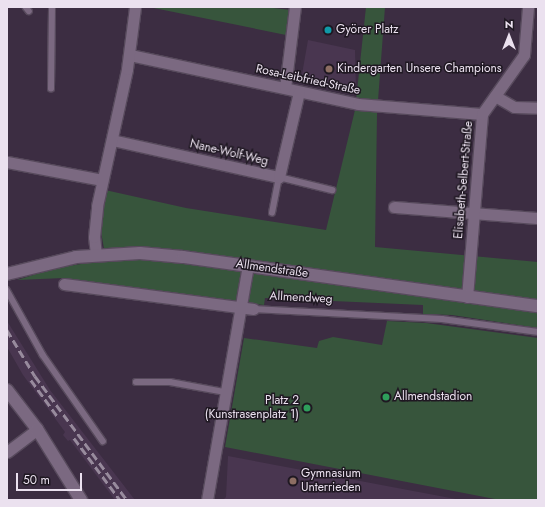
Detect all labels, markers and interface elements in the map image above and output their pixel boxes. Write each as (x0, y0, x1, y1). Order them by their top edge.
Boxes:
north arrow (489, 16, 529, 56)
text: N (505, 16, 513, 32)
place label: Györer Platz (336, 23, 398, 37)
marker: Györer Platz (323, 25, 333, 35)
street label: Rosa-Leibfried-Straße (254, 62, 362, 98)
place label: Kindergarten Unsere Champions (337, 62, 502, 76)
marker: Kindergarten Unsere Champions (324, 64, 334, 74)
street label: Elisabeth-Selbert-Straße (452, 121, 476, 239)
street label: Nane-Wolf-Weg (188, 137, 270, 169)
street label: Allmendstraße (235, 257, 309, 281)
street label: Allmendweg (269, 289, 333, 307)
place label: Allmendstadion (394, 390, 472, 404)
marker: Allmendstadion (381, 392, 391, 402)
place label: Platz 2 (Kunstrasenplatz 1) (205, 394, 299, 422)
marker: Platz 2 (Kunstrasenplatz 1) (302, 403, 312, 413)
scale bar (18, 465, 84, 491)
place label: Gymnasium Unterrieden (301, 467, 361, 495)
text: 50 m (23, 471, 50, 489)
marker: Gymnasium Unterrieden (288, 476, 298, 486)

